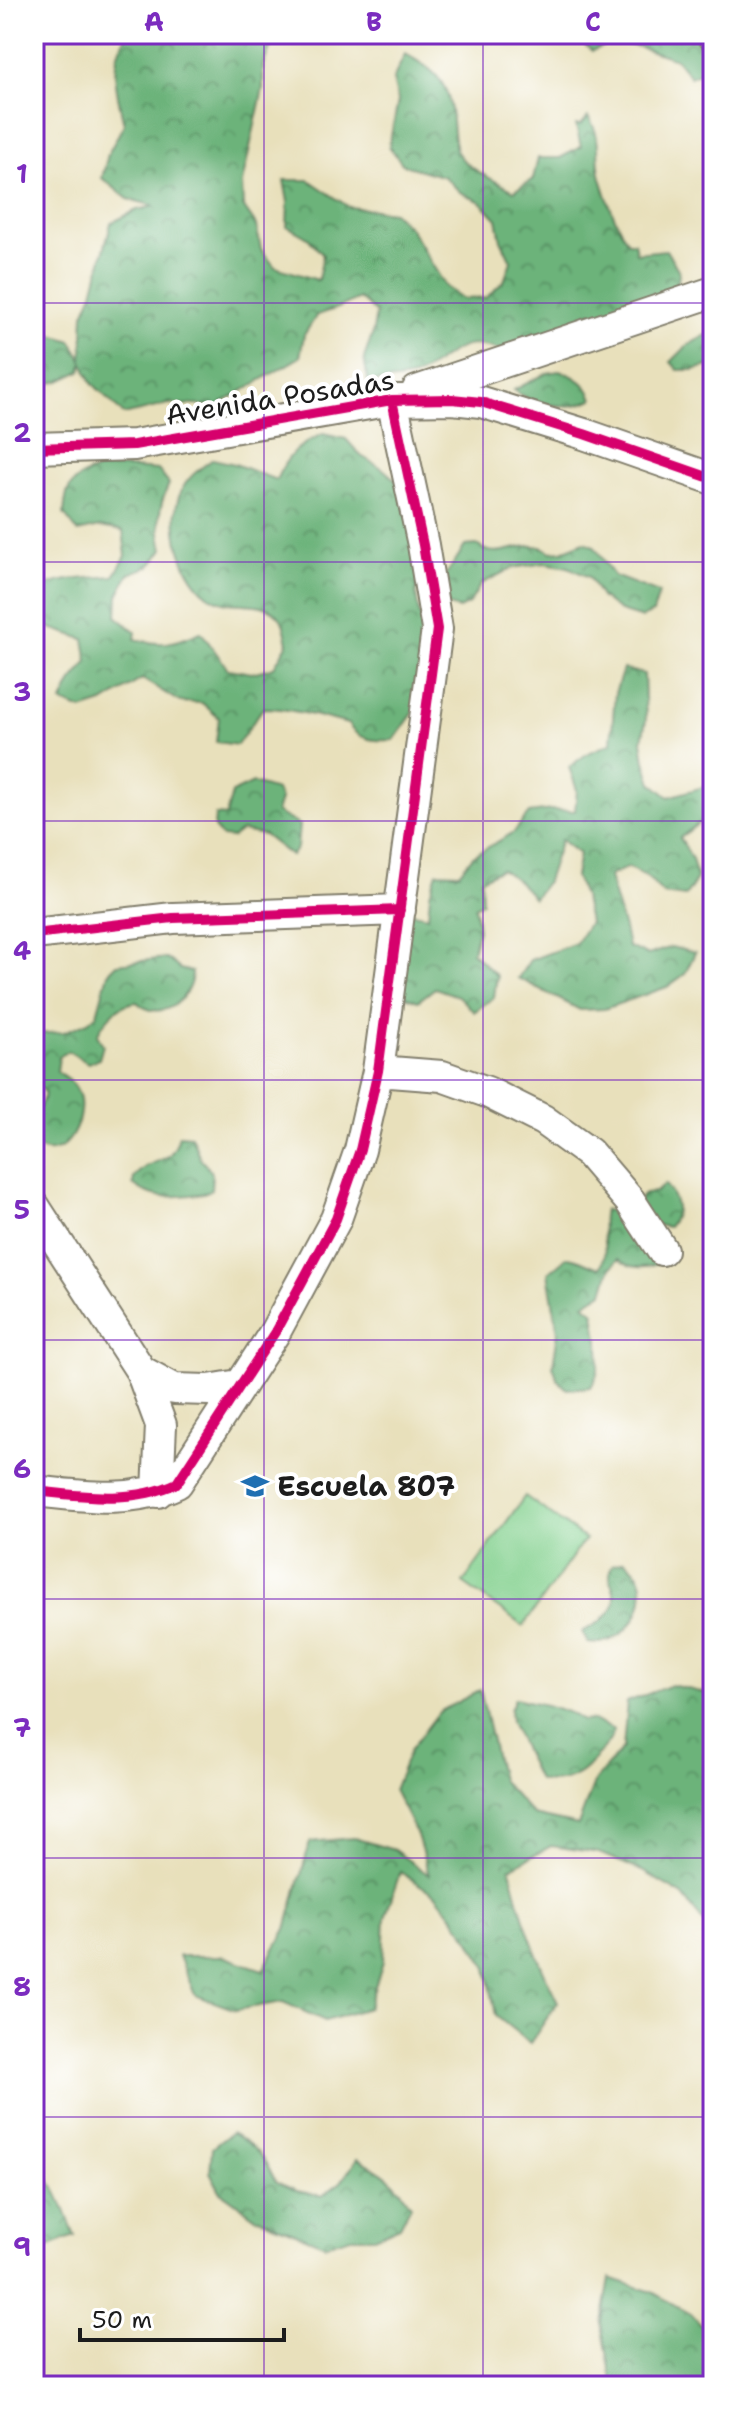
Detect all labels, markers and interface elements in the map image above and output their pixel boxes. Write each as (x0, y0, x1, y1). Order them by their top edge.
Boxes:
text: A (144, 4, 164, 39)
text: B (366, 4, 382, 39)
text: C (585, 4, 601, 39)
text: 1 (16, 156, 28, 191)
street label: Avenida Posadas (163, 360, 397, 434)
text: 2 (13, 415, 31, 450)
text: 3 (13, 674, 31, 709)
text: 4 (13, 933, 31, 968)
text: 5 (14, 1192, 30, 1227)
text: 6 (13, 1451, 31, 1486)
place label: Escuela 807 (277, 1467, 455, 1505)
school or university icon: Escuela 807 (240, 1471, 270, 1501)
text: 7 (13, 1710, 31, 1745)
text: 8 (13, 1969, 31, 2004)
text: 9 (13, 2229, 31, 2264)
scale bar (80, 2292, 284, 2342)
text: 50 m (92, 2304, 152, 2336)

